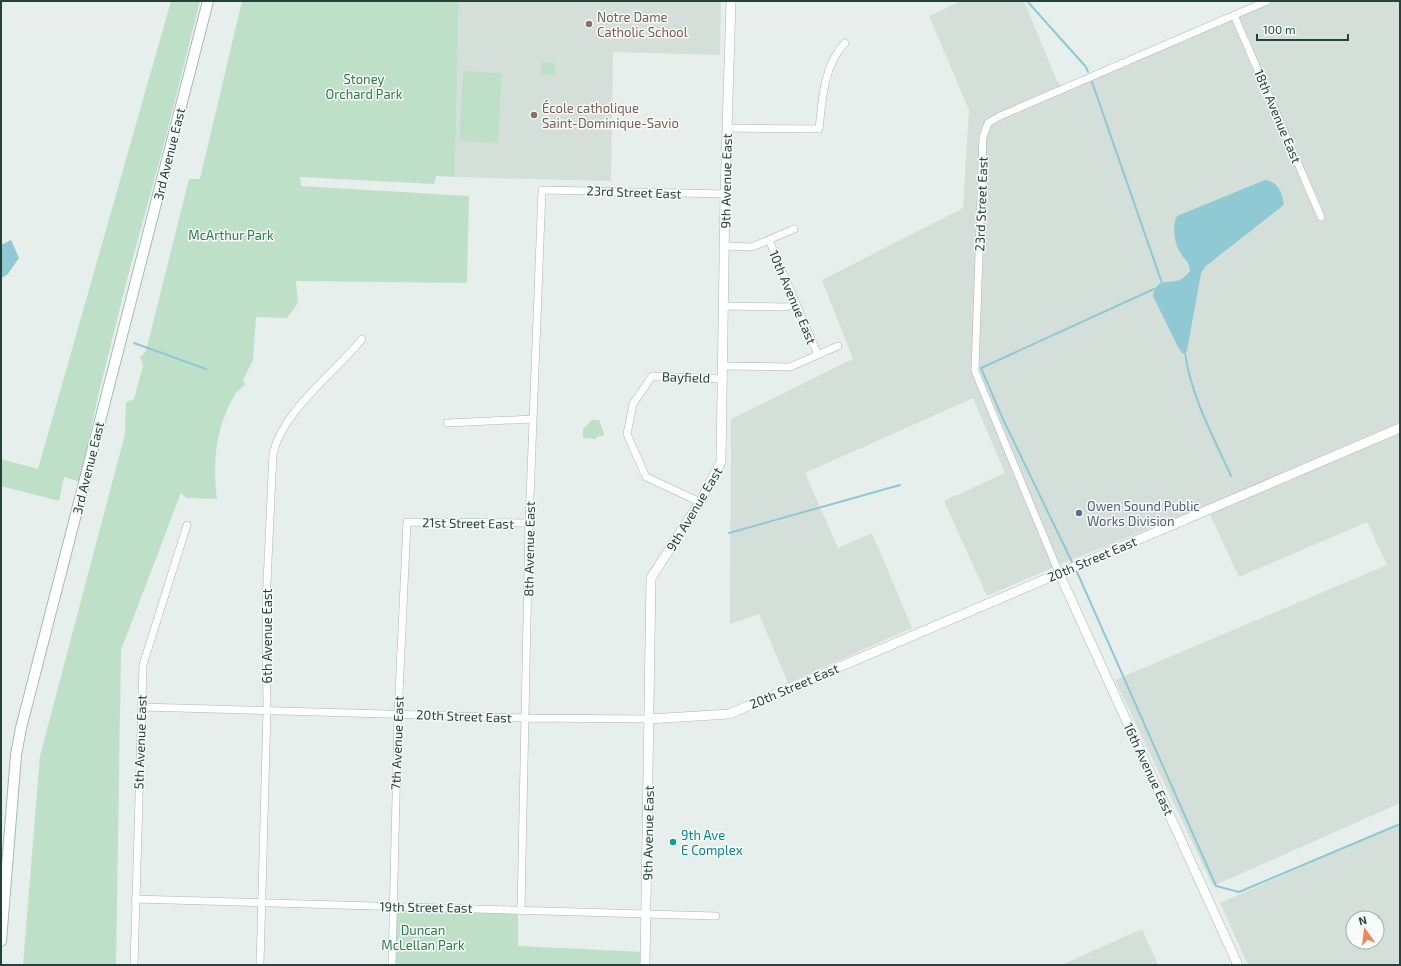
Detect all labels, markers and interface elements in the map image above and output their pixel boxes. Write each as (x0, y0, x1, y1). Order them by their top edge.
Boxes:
place label: Notre Dame Catholic School (597, 9, 688, 40)
scale bar (1257, 16, 1348, 42)
marker: Notre Dame Catholic School (584, 19, 594, 29)
text: 100 m (1263, 22, 1295, 36)
street label: 18th Avenue East (1251, 67, 1305, 165)
park label: Stoney Orchard Park (326, 71, 403, 102)
place label: École catholique Saint-Dominique-Savio (542, 99, 679, 131)
street label: 3rd Avenue East (150, 106, 188, 202)
marker: École catholique Saint-Dominique-Savio (529, 110, 539, 120)
street label: 9th Avenue East (717, 133, 735, 229)
street label: 23rd Street East (971, 156, 991, 252)
street label: 23rd Street East (586, 182, 682, 202)
park label: McArthur Park (188, 227, 274, 243)
street label: 10th Avenue East (766, 248, 820, 346)
street label: Bayfield (662, 368, 710, 386)
street label: 3rd Avenue East (69, 420, 107, 516)
street label: 9th Avenue East (663, 464, 725, 554)
place label: Owen Sound Public Works Division (1087, 498, 1200, 529)
street label: 8th Avenue East (520, 501, 538, 597)
marker: Owen Sound Public Works Division (1074, 508, 1084, 518)
street label: 21st Street East (422, 514, 514, 532)
street label: 20th Street East (1045, 533, 1139, 585)
street label: 6th Avenue East (259, 588, 275, 683)
street label: 20th Street East (747, 660, 841, 712)
street label: 5th Avenue East (130, 694, 150, 790)
street label: 7th Avenue East (387, 696, 407, 790)
street label: 20th Street East (416, 706, 512, 726)
street label: 16th Avenue East (1121, 720, 1177, 818)
street label: 9th Avenue East (639, 785, 657, 881)
place label: 9th Ave E Complex (681, 827, 743, 858)
marker: 9th Ave E Complex (668, 837, 678, 847)
street label: 19th Street East (379, 898, 473, 916)
north arrow (1345, 910, 1385, 950)
text: N (1357, 913, 1368, 927)
park label: Duncan McLellan Park (381, 922, 465, 953)

